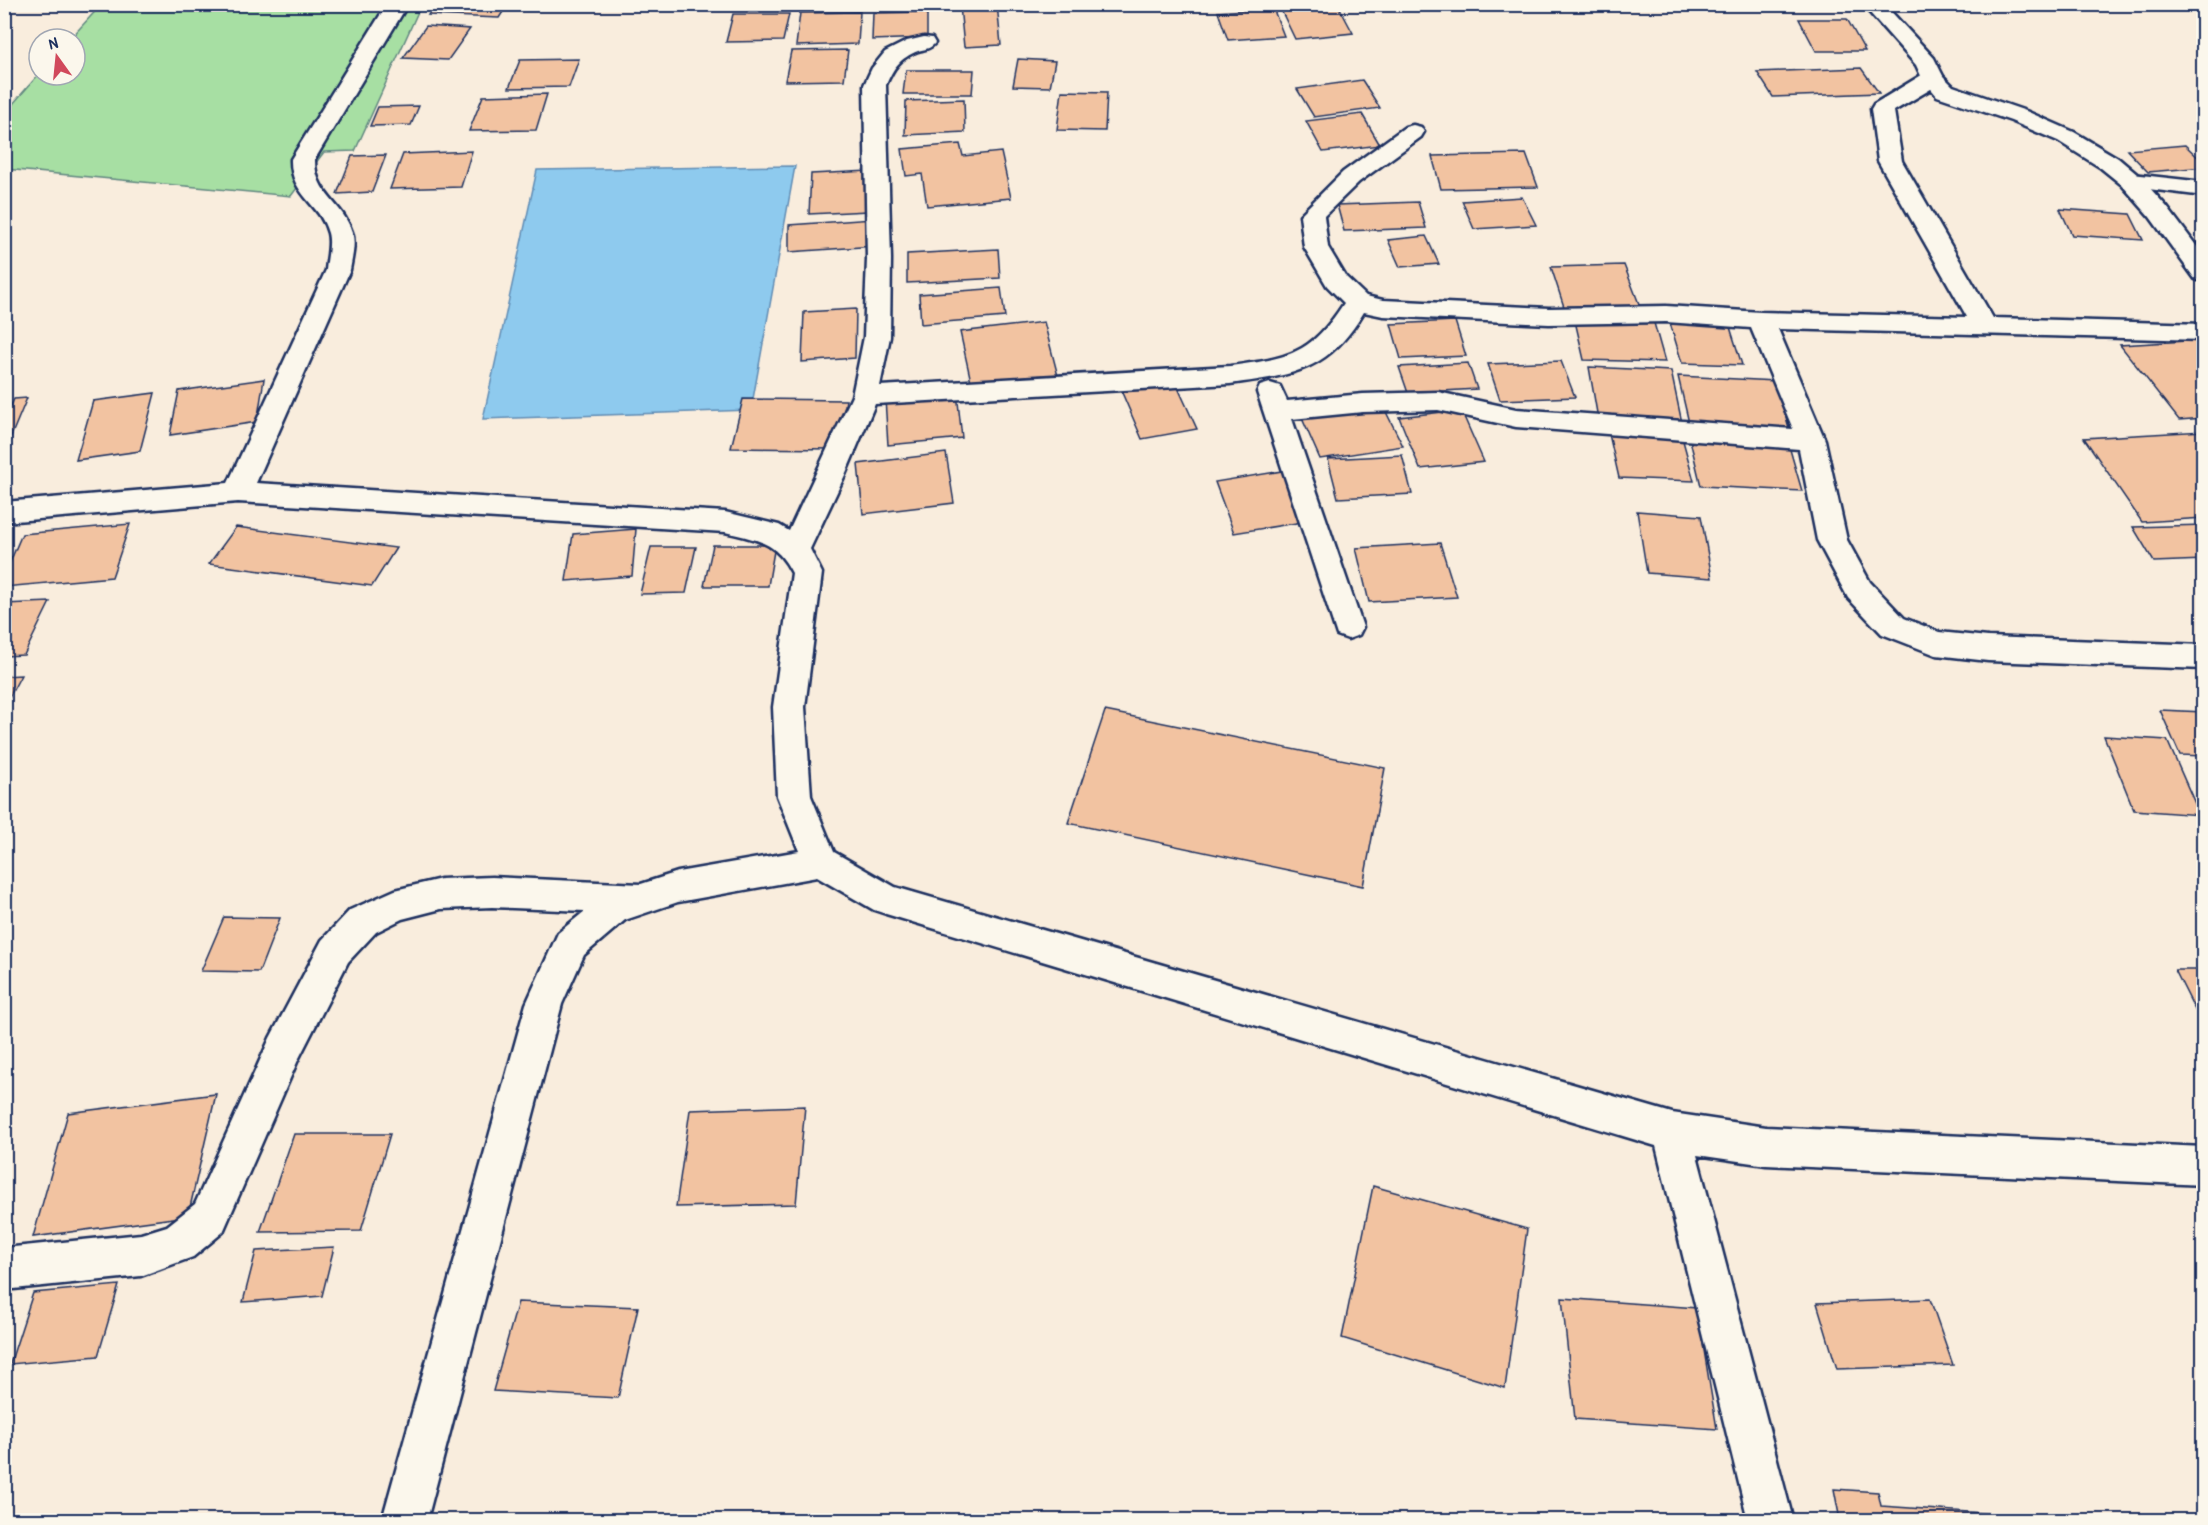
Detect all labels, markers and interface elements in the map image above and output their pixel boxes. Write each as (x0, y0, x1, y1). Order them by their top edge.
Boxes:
north arrow (27, 27, 87, 87)
text: N (46, 31, 61, 54)

